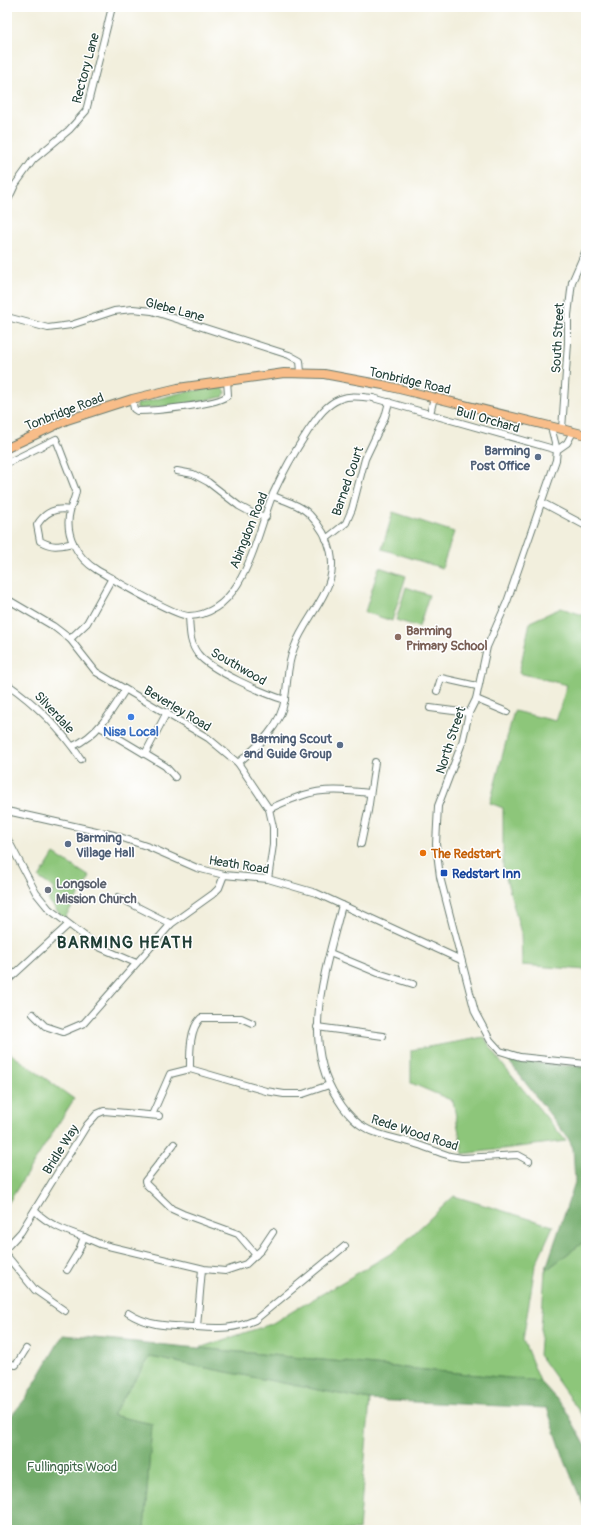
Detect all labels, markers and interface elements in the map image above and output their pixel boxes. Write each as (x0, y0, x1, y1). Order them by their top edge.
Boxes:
street label: Rectory Lane (69, 31, 103, 105)
street label: Glebe Lane (144, 294, 207, 326)
street label: South Street (548, 302, 568, 374)
street label: Tonbridge Road (367, 364, 452, 398)
street label: Tonbridge Road (23, 390, 106, 434)
street label: Bull Orchard (454, 403, 521, 437)
place label: Barming Post Office (470, 443, 531, 474)
street label: Barned Court (329, 444, 368, 518)
marker: Barming Post Office (533, 452, 543, 462)
street label: Abingdon Road (226, 490, 272, 571)
place label: Barming Primary School (406, 623, 488, 654)
marker: Barming Primary School (393, 632, 403, 642)
street label: Southwood (208, 645, 269, 689)
street label: Beverley Road (141, 683, 214, 735)
street label: Silverdale (31, 688, 78, 737)
street label: North Street (433, 704, 470, 776)
marker: Nisa Local (126, 712, 136, 722)
place label: Nisa Local (103, 724, 159, 740)
place label: Barming Scout and Guide Group (244, 731, 333, 762)
marker: Barming Scout and Guide Group (335, 740, 345, 750)
place label: Barming Village Hall (76, 830, 135, 861)
marker: Barming Village Hall (63, 839, 73, 849)
place label: The Redstart (430, 846, 502, 862)
marker: The Redstart (418, 848, 428, 858)
street label: Heath Road (208, 852, 270, 878)
place label: Redstart Inn (452, 866, 521, 882)
marker: Redstart Inn (439, 868, 449, 878)
place label: Longsole Mission Church (56, 876, 137, 907)
marker: Longsole Mission Church (43, 885, 53, 895)
district label: BARMING HEATH (57, 932, 193, 953)
street label: Rede Wood Road (369, 1111, 460, 1155)
street label: Bridle Way (39, 1121, 83, 1177)
park label: Fullingpits Wood (27, 1459, 117, 1475)

